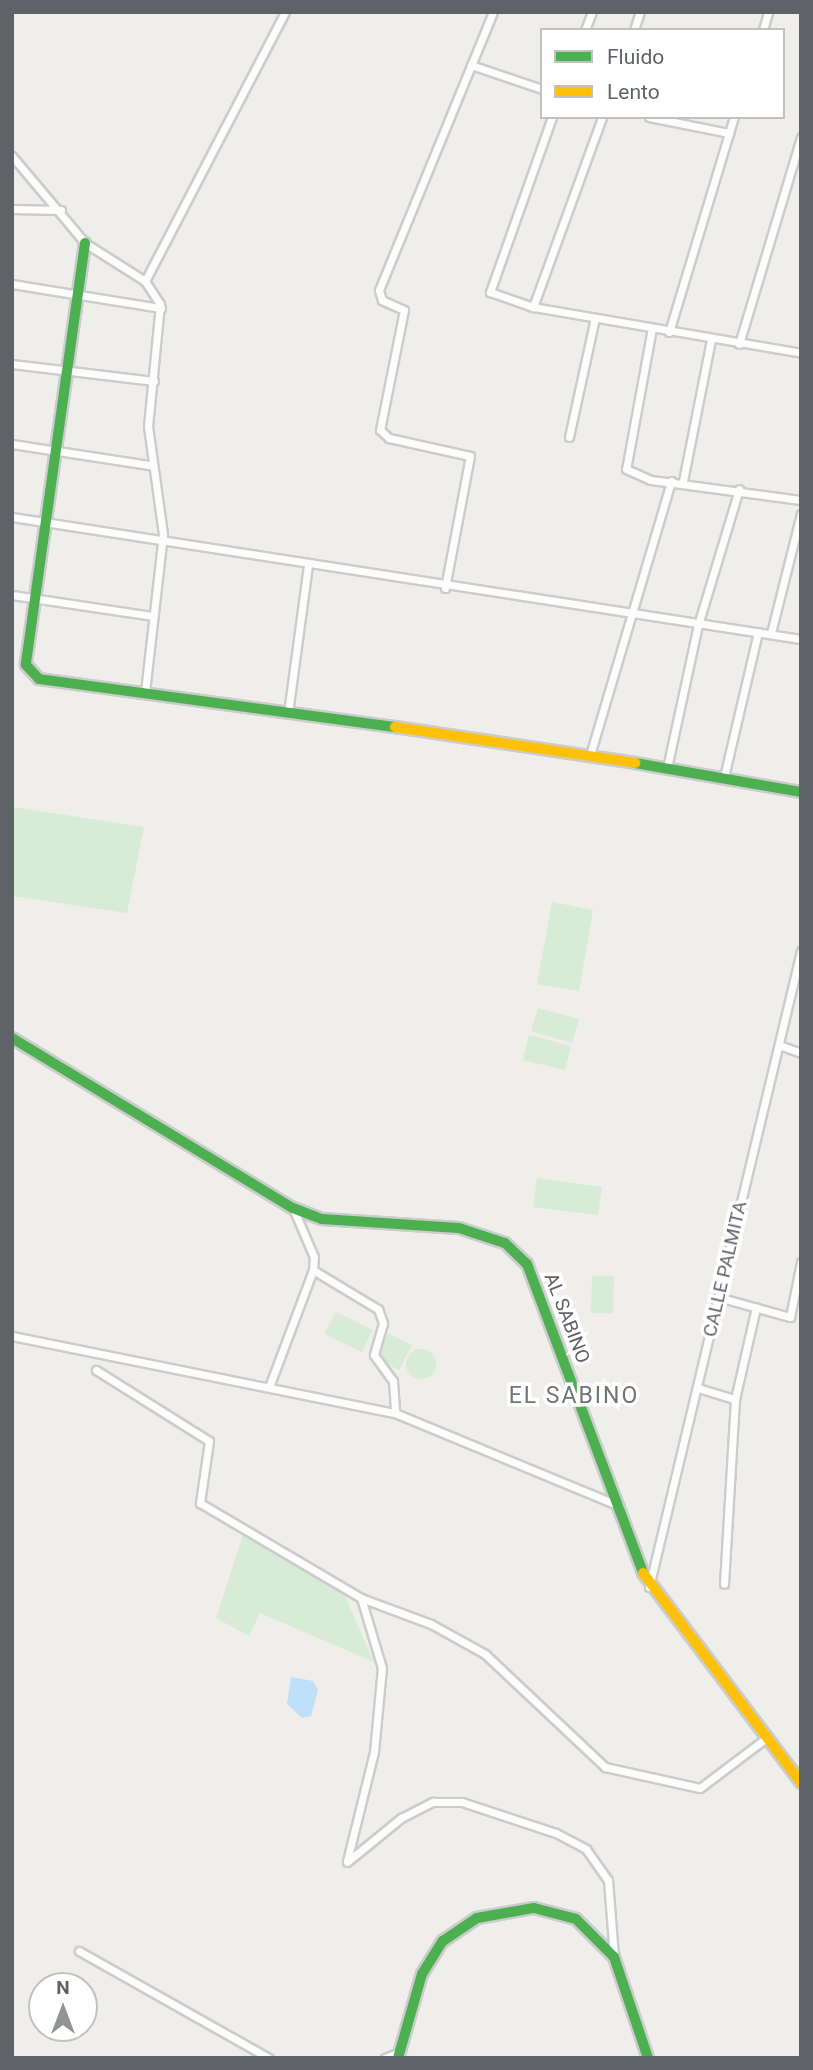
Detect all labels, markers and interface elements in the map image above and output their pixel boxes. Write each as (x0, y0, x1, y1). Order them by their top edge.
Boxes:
legend (540, 28, 785, 119)
text: Fluido (607, 45, 664, 69)
text: Lento (607, 80, 660, 104)
street label: CALLE PALMITA (698, 1199, 752, 1339)
street label: AL SABINO (539, 1270, 595, 1366)
district label: EL SABINO (510, 1382, 638, 1410)
north arrow (28, 1972, 98, 2042)
text: N (56, 1976, 70, 1999)

